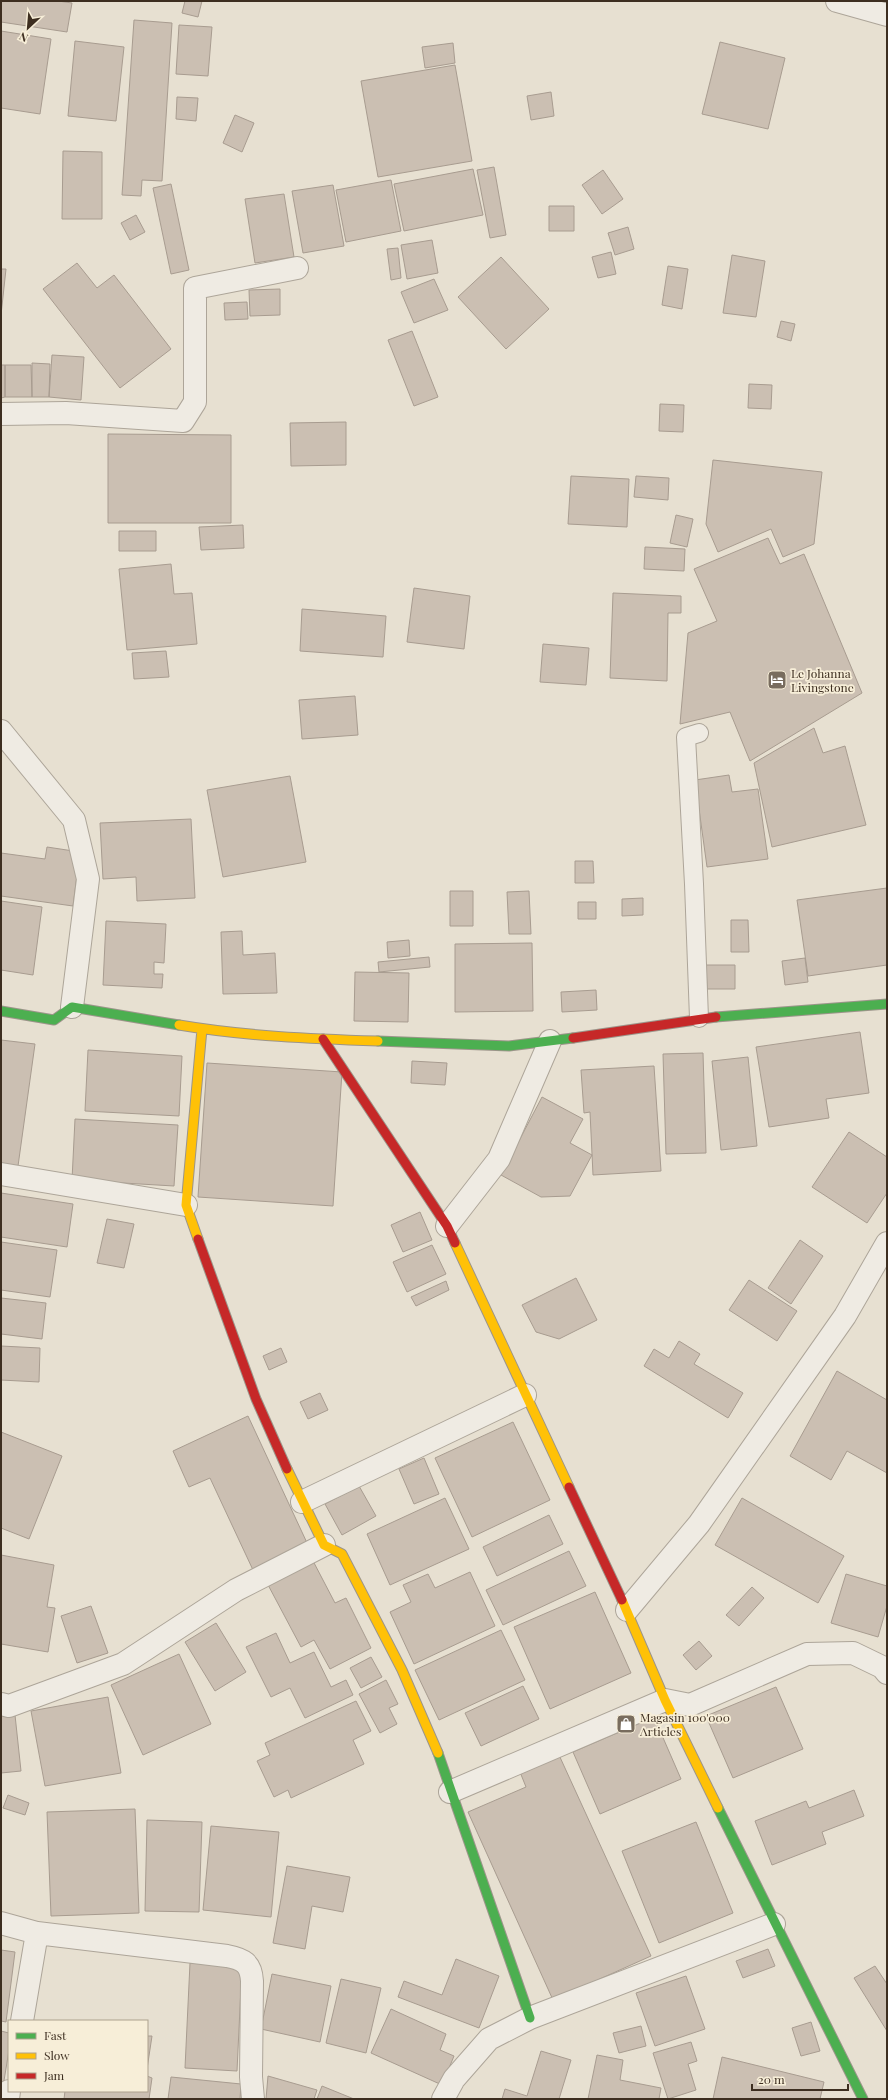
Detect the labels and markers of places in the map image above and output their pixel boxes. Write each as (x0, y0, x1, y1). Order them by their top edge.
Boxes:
place label: Le Johanna Livingstone (791, 665, 854, 695)
hotel icon: Le Johanna Livingstone (766, 669, 788, 691)
place label: Magasin 100'000 Articles (639, 1709, 730, 1739)
shop icon: Magasin 100'000 Articles (615, 1713, 637, 1735)

